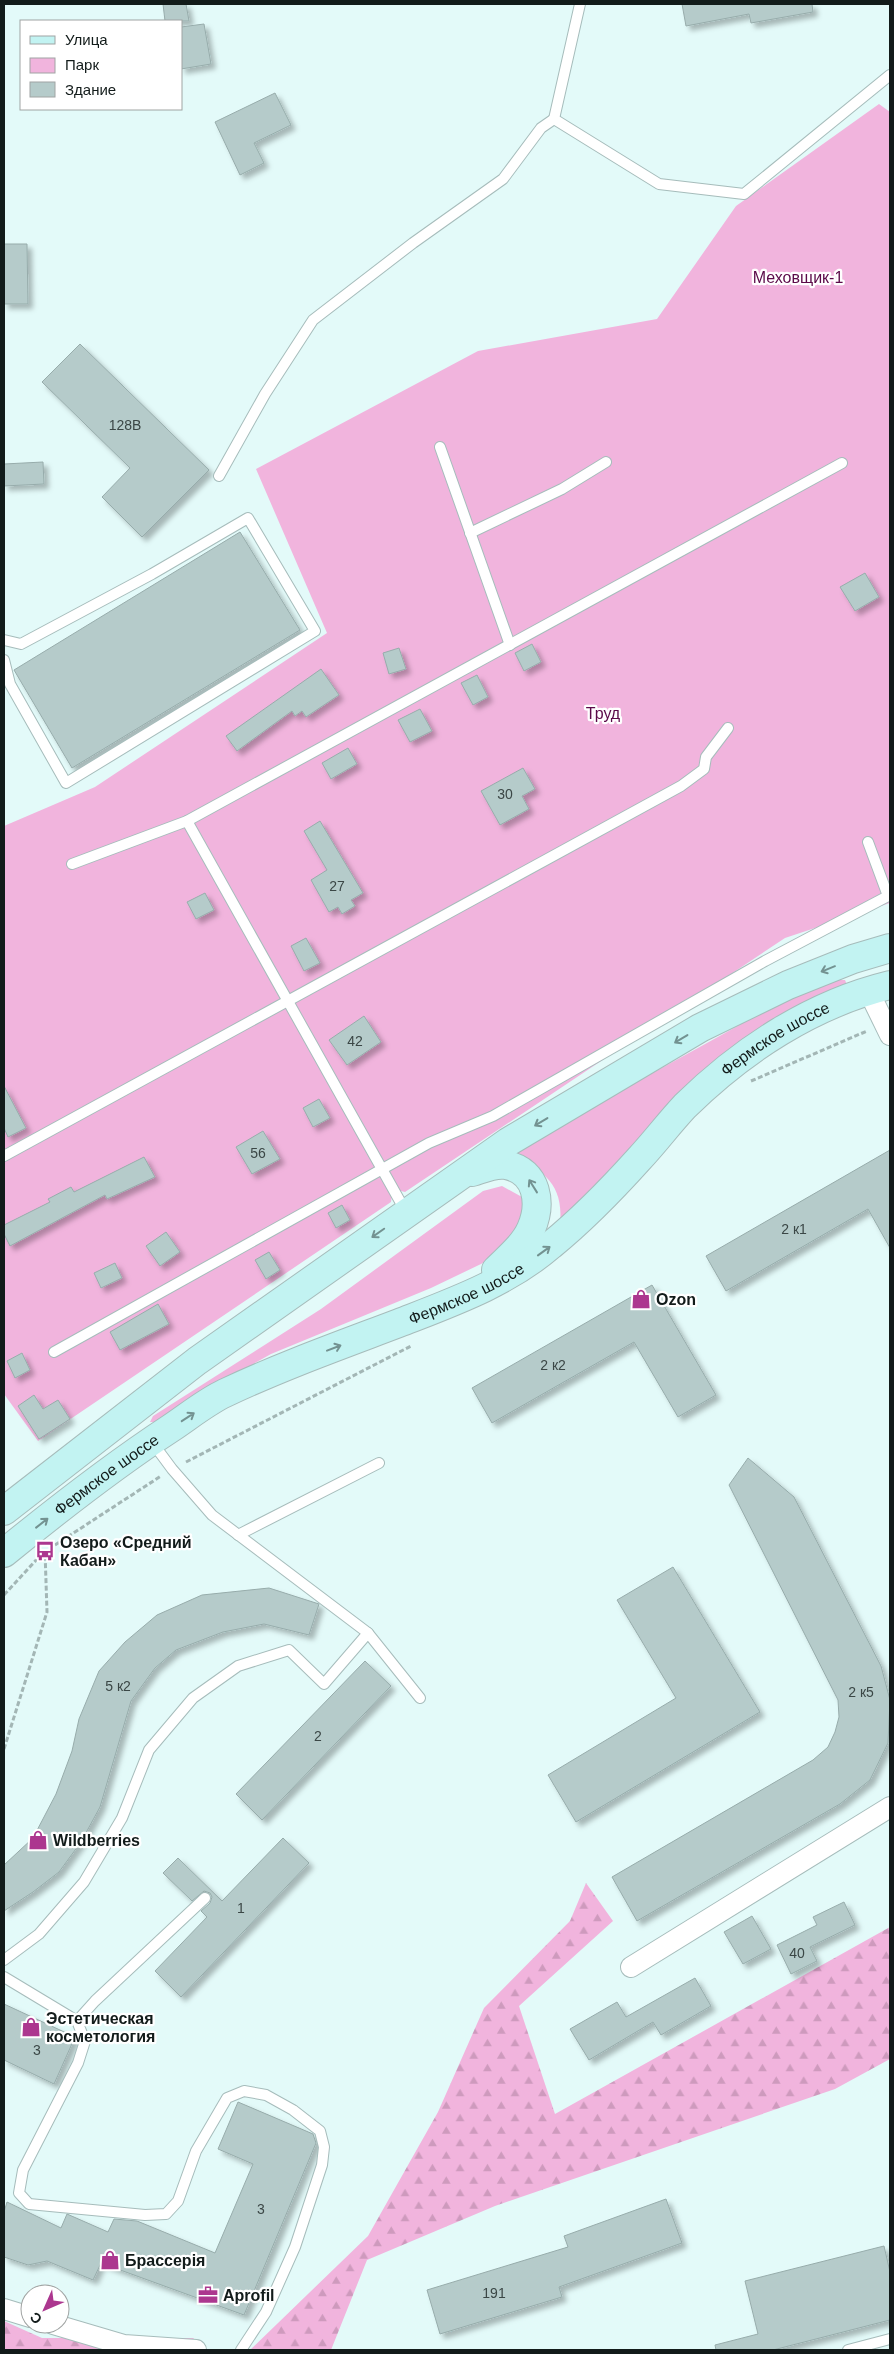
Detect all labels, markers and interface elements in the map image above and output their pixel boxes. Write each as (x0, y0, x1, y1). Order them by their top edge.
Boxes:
legend (20, 20, 182, 110)
text: Улица (65, 31, 108, 48)
text: Парк (65, 56, 99, 73)
text: Здание (65, 81, 116, 98)
park label: Меховщик-1 (753, 269, 843, 286)
house number: 128В (109, 417, 141, 433)
park label: Труд (586, 705, 621, 722)
house number: 30 (497, 786, 513, 802)
house number: 27 (329, 878, 345, 894)
one-way arrow (820, 965, 836, 974)
street label: Фермское шоссе (717, 998, 832, 1079)
house number: 42 (347, 1033, 363, 1049)
one-way arrow (674, 1034, 689, 1044)
one-way arrow (535, 1117, 549, 1127)
house number: 56 (250, 1145, 266, 1161)
one-way arrow (527, 1179, 537, 1193)
house number: 2 к1 (781, 1221, 807, 1237)
one-way arrow (371, 1228, 385, 1238)
one-way arrow (537, 1245, 550, 1256)
street label: Фермское шоссе (406, 1259, 527, 1327)
shop icon: Ozon (630, 1288, 652, 1310)
place label: Ozon (656, 1291, 696, 1308)
one-way arrow (326, 1342, 341, 1352)
house number: 2 к2 (540, 1357, 566, 1373)
one-way arrow (180, 1412, 194, 1422)
street label: Фермское шоссе (51, 1430, 162, 1518)
one-way arrow (35, 1517, 48, 1528)
place label: Озеро «Средний Кабан» (60, 1534, 192, 1569)
bus stop icon: Озеро «Средний Кабан» (34, 1540, 56, 1562)
house number: 5 к2 (105, 1678, 131, 1694)
house number: 2 к5 (848, 1684, 874, 1700)
house number: 2 (314, 1728, 322, 1744)
shop icon: Wildberries (27, 1829, 49, 1851)
place label: Wildberries (53, 1832, 140, 1849)
house number: 1 (237, 1900, 245, 1916)
house number: 40 (789, 1945, 805, 1961)
place label: Эстетическая косметология (46, 2010, 155, 2045)
shop icon: Эстетическая косметология (20, 2016, 42, 2038)
house number: 3 (33, 2042, 41, 2058)
house number: 3 (257, 2201, 265, 2217)
shop icon: Брассерiя (99, 2249, 121, 2271)
place label: Брассерiя (125, 2252, 205, 2269)
north arrow (20, 2284, 70, 2334)
office icon: Aprofil (197, 2284, 219, 2306)
house number: 191 (482, 2285, 506, 2301)
place label: Aprofil (223, 2287, 275, 2304)
text: С (27, 2309, 45, 2327)

